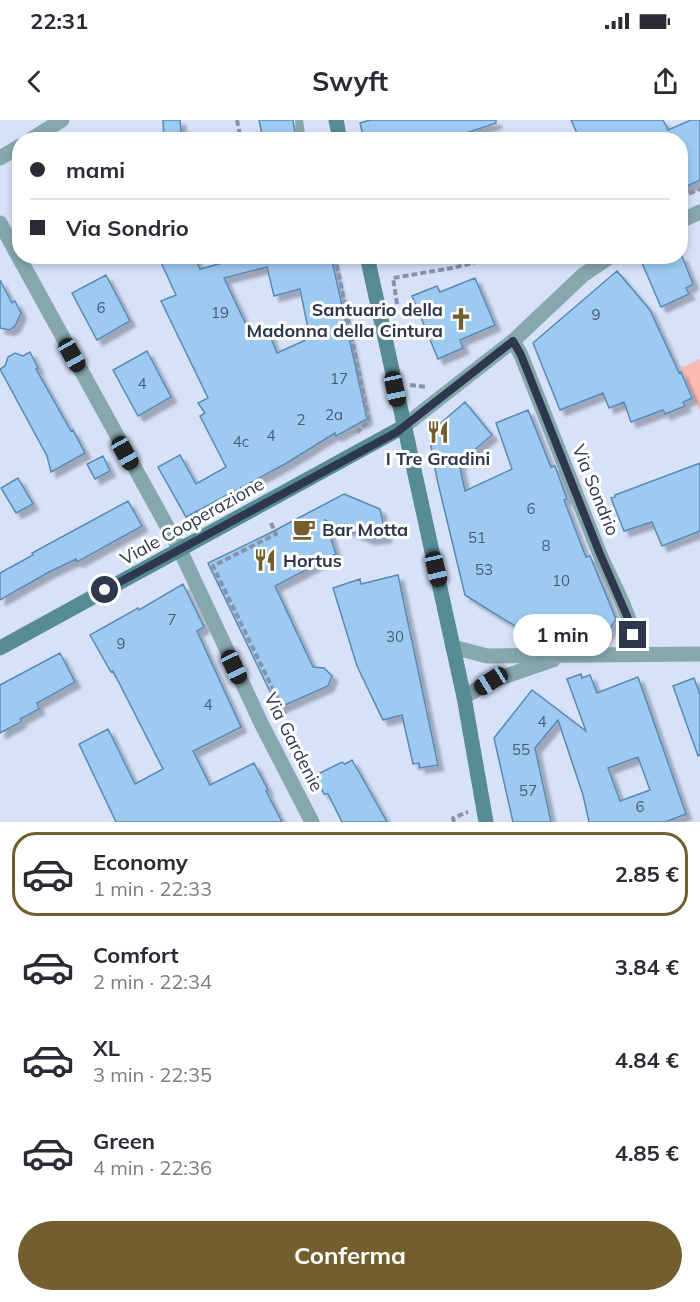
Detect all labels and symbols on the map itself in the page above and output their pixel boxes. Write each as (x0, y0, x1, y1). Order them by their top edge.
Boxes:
house number: 6 (96, 298, 106, 317)
place label: Santuario della Madonna della Cintura (246, 298, 443, 342)
house number: 19 (211, 303, 229, 322)
house number: 9 (591, 305, 601, 324)
church icon: Santuario della Madonna della Cintura (448, 306, 474, 332)
car (55, 335, 89, 375)
house number: 17 (330, 369, 348, 388)
car (382, 370, 408, 408)
house number: 4 (137, 374, 147, 393)
house number: 2a (325, 405, 343, 424)
house number: 2 (296, 410, 306, 429)
restaurant icon: I Tre Gradini (425, 419, 451, 445)
house number: 4 (266, 426, 276, 445)
house number: 4c (233, 432, 249, 451)
car (108, 433, 142, 473)
street label: Via Sondrio (567, 441, 625, 539)
place label: I Tre Gradini (386, 447, 490, 470)
street label: Viale Cooperazione (116, 472, 268, 570)
house number: 6 (526, 499, 536, 518)
cafe icon: Bar Motta (291, 516, 317, 542)
place label: Bar Motta (322, 518, 408, 541)
house number: 51 (468, 528, 486, 547)
house number: 8 (541, 536, 551, 555)
restaurant icon: Hortus (252, 547, 278, 573)
place label: Hortus (283, 549, 342, 572)
car (423, 549, 449, 589)
house number: 53 (475, 560, 493, 579)
house number: 10 (552, 571, 570, 590)
route start (91, 576, 118, 603)
house number: 7 (167, 610, 177, 629)
callout: 1 min (513, 614, 612, 656)
route end (619, 621, 646, 648)
house number: 30 (386, 627, 404, 646)
house number: 9 (116, 634, 126, 653)
car (218, 647, 250, 687)
car (471, 664, 511, 698)
street label: Via Gardenie (259, 689, 329, 795)
house number: 4 (203, 695, 213, 714)
house number: 4 (537, 712, 547, 731)
house number: 55 (512, 740, 530, 759)
house number: 57 (519, 781, 537, 800)
house number: 6 (635, 797, 645, 816)

